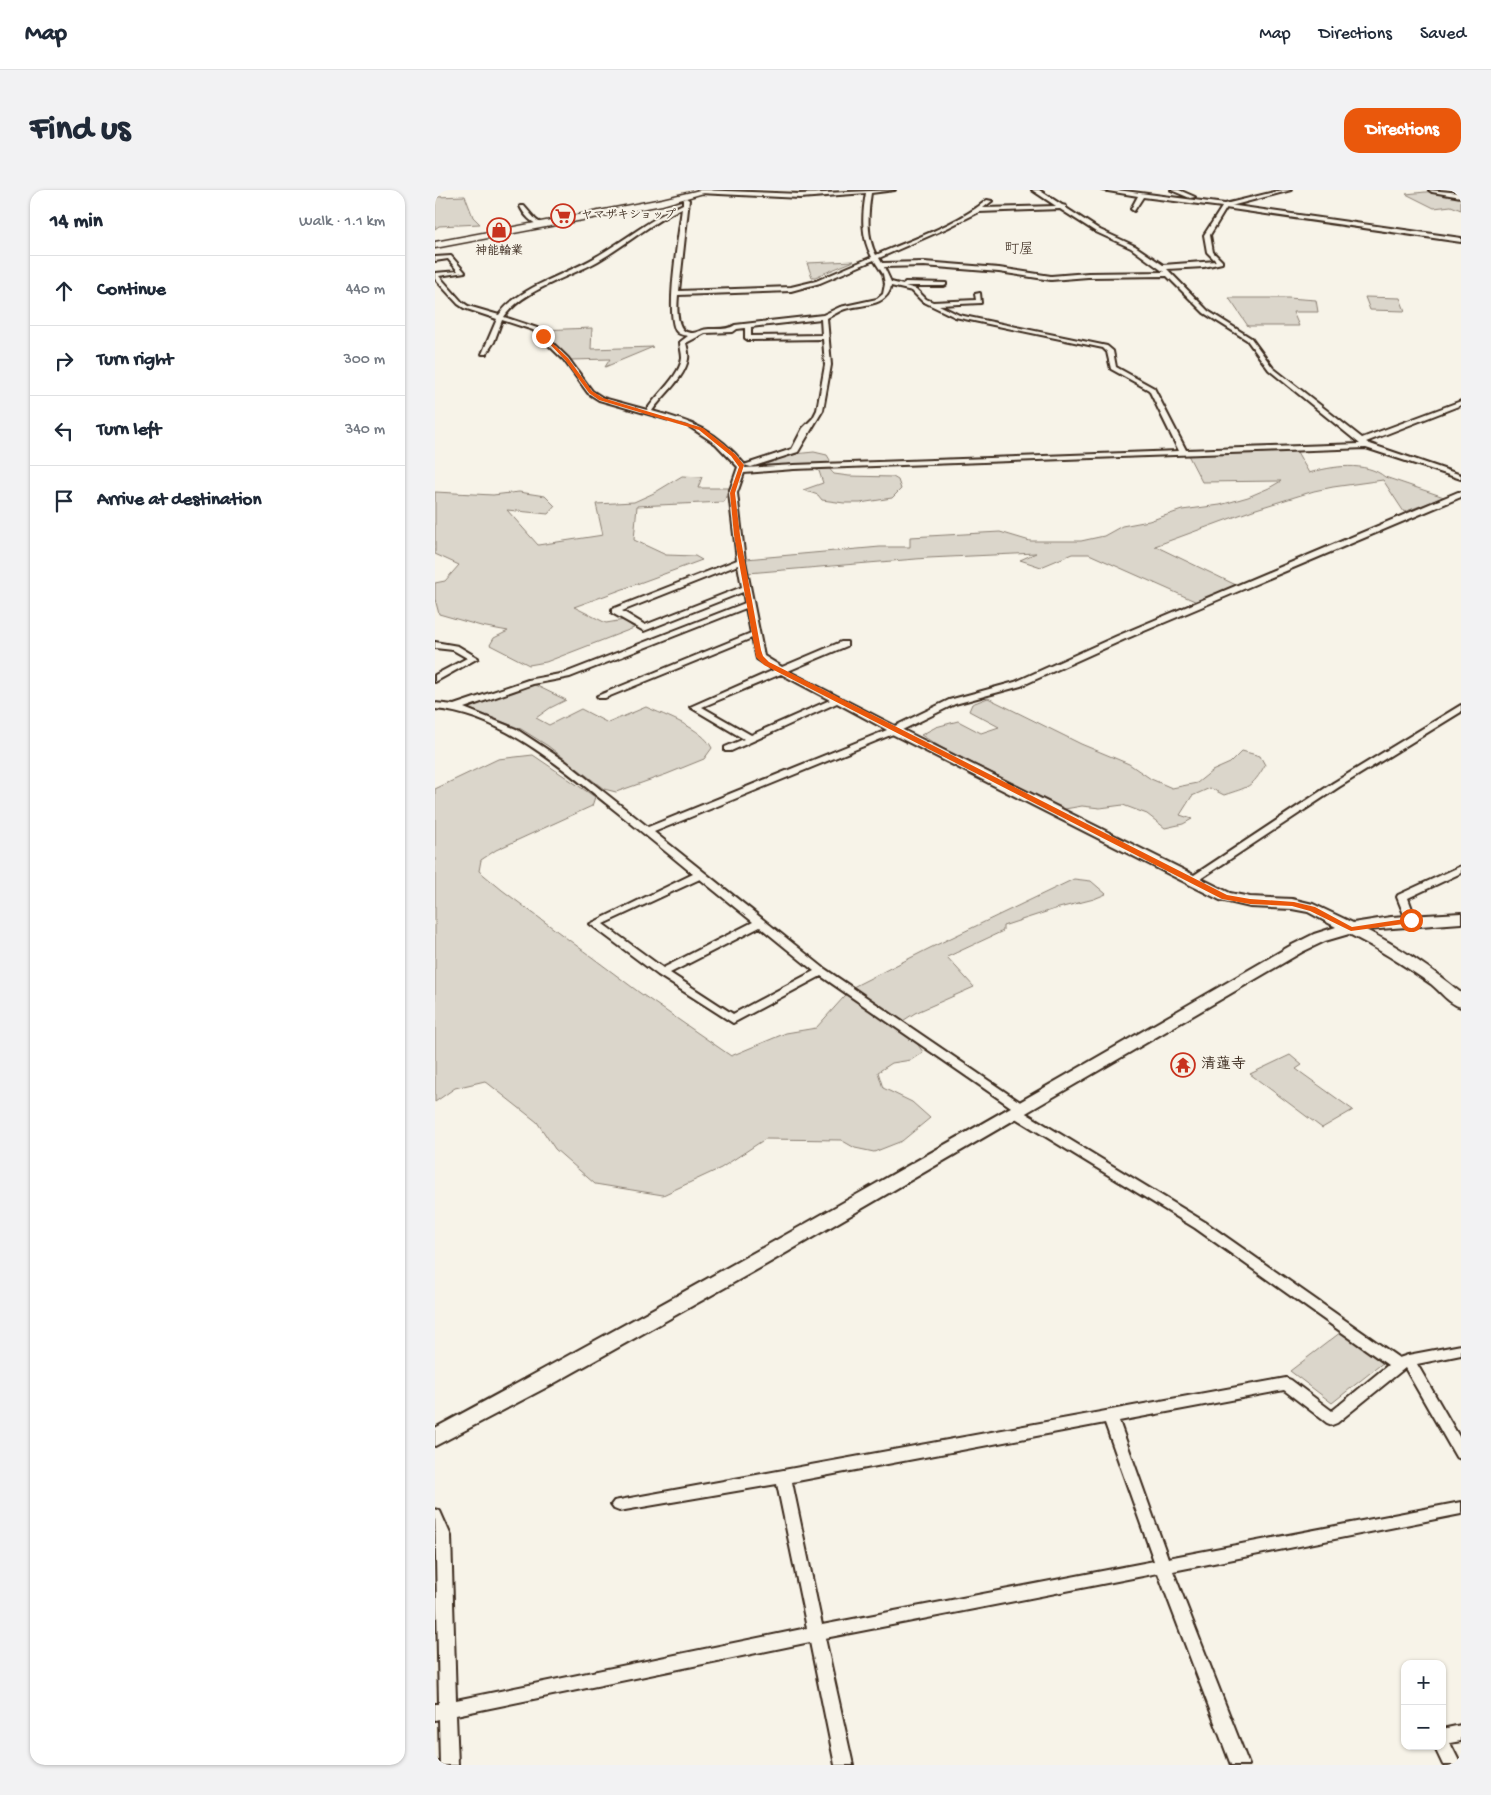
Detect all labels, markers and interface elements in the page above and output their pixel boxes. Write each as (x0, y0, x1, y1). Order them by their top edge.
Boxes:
text: Map (25, 20, 67, 49)
text: Map (1259, 24, 1291, 45)
text: Directions (1319, 24, 1392, 45)
text: Saved (1420, 24, 1466, 45)
button: Directions (1344, 108, 1461, 153)
text: Find us (30, 110, 130, 151)
supermarket icon: ヤマザキショップ (550, 203, 576, 229)
place label: ヤマザキショップ (581, 208, 676, 223)
text: 14 min (50, 210, 103, 235)
text: Walk · 1.1 km (299, 213, 385, 232)
shop icon: 神能輪業 (486, 217, 512, 243)
district label: 町屋 (1004, 241, 1034, 259)
place label: 神能輪業 (475, 244, 523, 259)
icon: ahead (50, 277, 78, 305)
text: Continue (97, 279, 166, 302)
text: 440 m (346, 281, 385, 300)
route end (532, 325, 555, 348)
icon: right (50, 347, 78, 375)
text: Turn right (97, 349, 173, 372)
text: 300 m (343, 351, 385, 370)
icon: left (50, 417, 78, 445)
text: Turn left (97, 419, 161, 442)
text: 340 m (345, 421, 385, 440)
icon: arrive (50, 487, 78, 515)
text: Arrive at destination (97, 489, 261, 512)
route start (1400, 909, 1423, 932)
temple icon: 清蓮寺 (1170, 1052, 1196, 1078)
place label: 清蓮寺 (1201, 1055, 1246, 1074)
map controls (1401, 1660, 1446, 1750)
button: + (1401, 1660, 1446, 1705)
button: − (1401, 1705, 1446, 1750)

